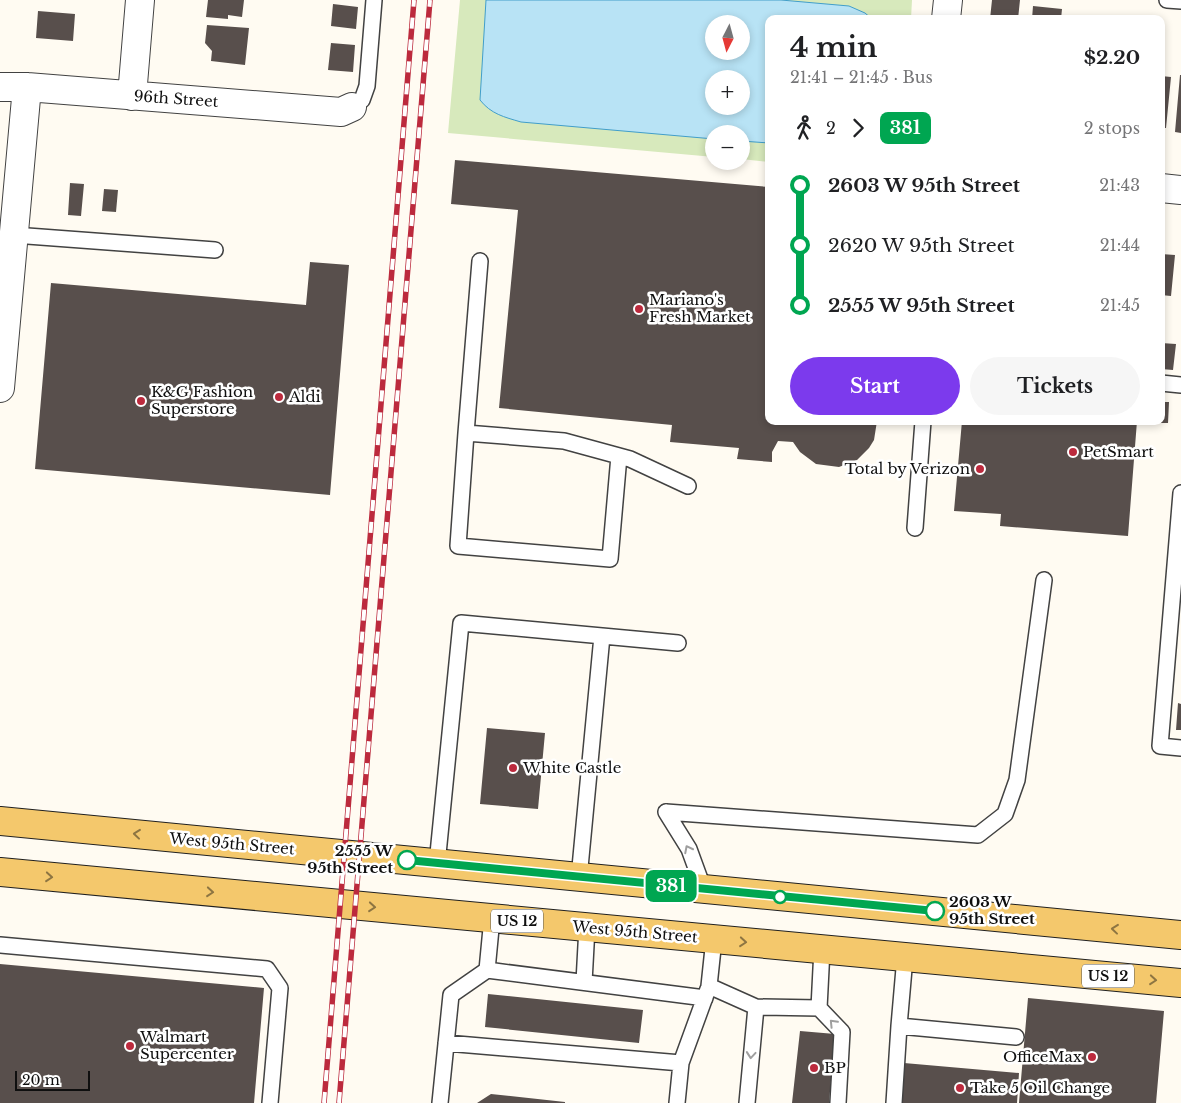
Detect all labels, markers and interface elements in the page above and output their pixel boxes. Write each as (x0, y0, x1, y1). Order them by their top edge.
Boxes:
north arrow (705, 15, 750, 60)
map controls (705, 15, 750, 170)
text: 4 min (790, 30, 877, 65)
text: $2.20 (1084, 46, 1140, 69)
text: 21:41 – 21:45 · Bus (790, 67, 933, 87)
button: + (705, 70, 750, 115)
street label: 96th Street (133, 86, 219, 111)
icon: walk (790, 114, 818, 142)
icon: forward (844, 114, 872, 142)
text: 381 (890, 117, 921, 139)
text: 2 (826, 118, 836, 138)
text: 2 stops (1084, 118, 1140, 138)
button: − (705, 125, 750, 170)
text: 2603 W 95th Street (828, 174, 1020, 197)
text: 21:43 (1099, 175, 1140, 195)
text: 2620 W 95th Street (828, 234, 1015, 257)
text: 21:44 (1100, 235, 1140, 255)
place label: Mariano's Fresh Market (649, 290, 751, 326)
text: 2555 W 95th Street (828, 294, 1015, 317)
text: 21:45 (1100, 295, 1140, 315)
marker: Mariano's Fresh Market (633, 303, 645, 315)
button: Start (790, 357, 960, 415)
button: Tickets (970, 357, 1140, 415)
place label: K&G Fashion Superstore (151, 382, 253, 418)
place label: Aldi (288, 387, 321, 406)
marker: Aldi (273, 391, 285, 403)
marker: K&G Fashion Superstore (135, 395, 147, 407)
place label: PetSmart (1083, 442, 1154, 461)
marker: PetSmart (1067, 446, 1079, 458)
place label: Total by Verizon (844, 459, 970, 478)
marker: Total by Verizon (974, 463, 986, 475)
place label: White Castle (522, 758, 621, 777)
marker: White Castle (507, 762, 519, 774)
street label: West 95th Street (168, 828, 296, 858)
one-way arrow (132, 829, 140, 840)
place label: 2555 W 95th Street (307, 841, 394, 877)
one-way arrow (684, 845, 694, 854)
marker: 2555 W 95th Street (397, 850, 417, 870)
line badge: 381 (642, 870, 700, 902)
one-way arrow (45, 871, 53, 882)
text: 381 (656, 875, 686, 897)
one-way arrow (207, 886, 215, 897)
unlabelled marker (773, 890, 787, 904)
place label: 2603 W 95th Street (949, 892, 1035, 928)
one-way arrow (368, 901, 376, 912)
marker: 2603 W 95th Street (925, 901, 945, 921)
road number: US 12 (491, 909, 543, 932)
street label: West 95th Street (571, 916, 699, 946)
one-way arrow (1111, 924, 1119, 935)
one-way arrow (739, 936, 747, 947)
road number: US 12 (1082, 964, 1134, 988)
one-way arrow (1149, 974, 1157, 985)
one-way arrow (830, 1020, 839, 1029)
place label: Walmart Supercenter (139, 1027, 235, 1063)
marker: Walmart Supercenter (124, 1040, 136, 1052)
place label: OfficeMax (1003, 1047, 1082, 1066)
one-way arrow (746, 1051, 757, 1059)
marker: OfficeMax (1086, 1051, 1098, 1063)
place label: BP (824, 1058, 846, 1077)
marker: BP (808, 1062, 820, 1074)
scale bar (15, 1068, 90, 1091)
text: 20 m (22, 1071, 60, 1089)
place label: Take 5 Oil Change (970, 1078, 1110, 1097)
marker: Take 5 Oil Change (954, 1082, 966, 1094)

